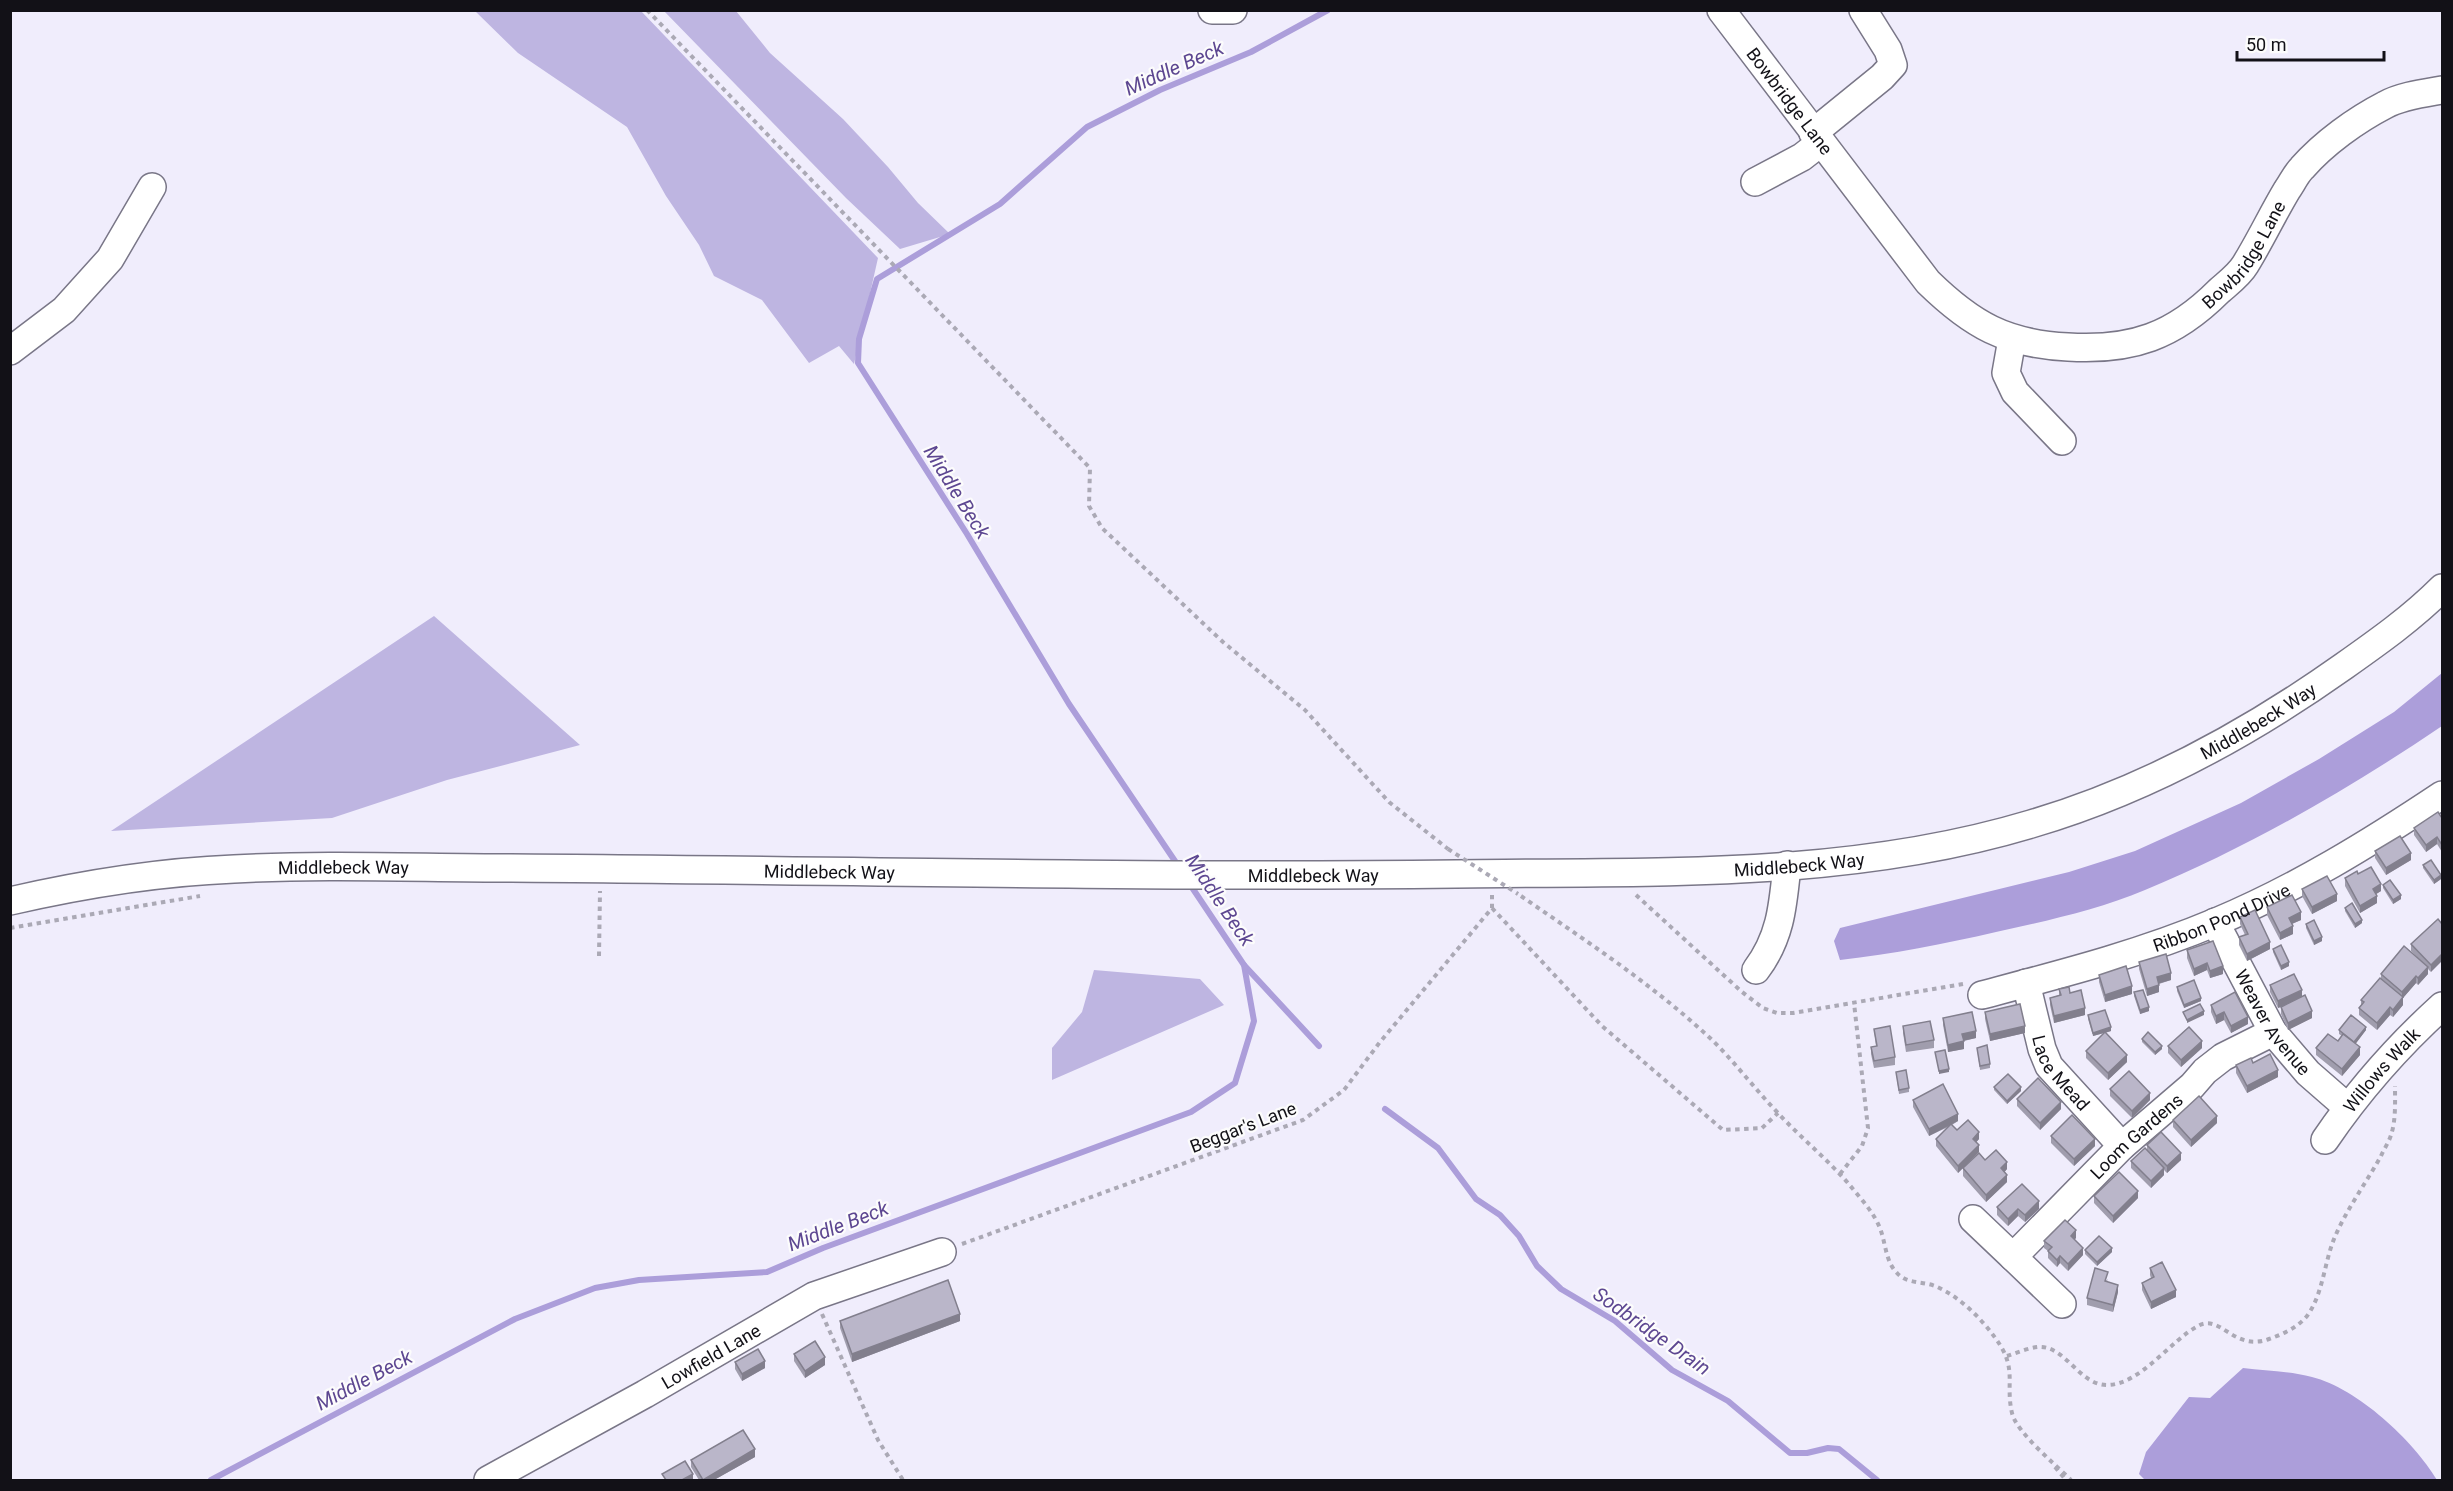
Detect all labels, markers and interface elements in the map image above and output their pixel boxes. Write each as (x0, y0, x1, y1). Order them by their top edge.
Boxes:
scale bar (2237, 24, 2384, 62)
text: 50 m (2246, 34, 2286, 55)
water label: Middle Beck (1121, 35, 1228, 100)
street label: Bowbridge Lane (1743, 43, 1837, 158)
street label: Bowbridge Lane (2197, 197, 2289, 313)
water label: Middle Beck (919, 441, 996, 544)
street label: Middlebeck Way (2197, 678, 2320, 763)
street label: Middlebeck Way (1733, 848, 1866, 880)
water label: Middle Beck (1180, 849, 1260, 952)
street label: Middlebeck Way (278, 856, 409, 878)
street label: Middlebeck Way (764, 860, 895, 883)
street label: Middlebeck Way (1248, 864, 1379, 886)
street label: Ribbon Pond Drive (2150, 879, 2293, 956)
street label: Weaver Avenue (2231, 966, 2315, 1079)
street label: Willows Walk (2338, 1022, 2424, 1116)
street label: Lace Mead (2028, 1033, 2094, 1114)
street label: Loom Gardens (2085, 1089, 2187, 1183)
street label: Beggar's Lane (1187, 1097, 1299, 1157)
water label: Middle Beck (784, 1195, 893, 1256)
water label: Sodbridge Drain (1589, 1282, 1715, 1380)
street label: Lowfield Lane (657, 1319, 764, 1393)
water label: Middle Beck (312, 1344, 417, 1415)

